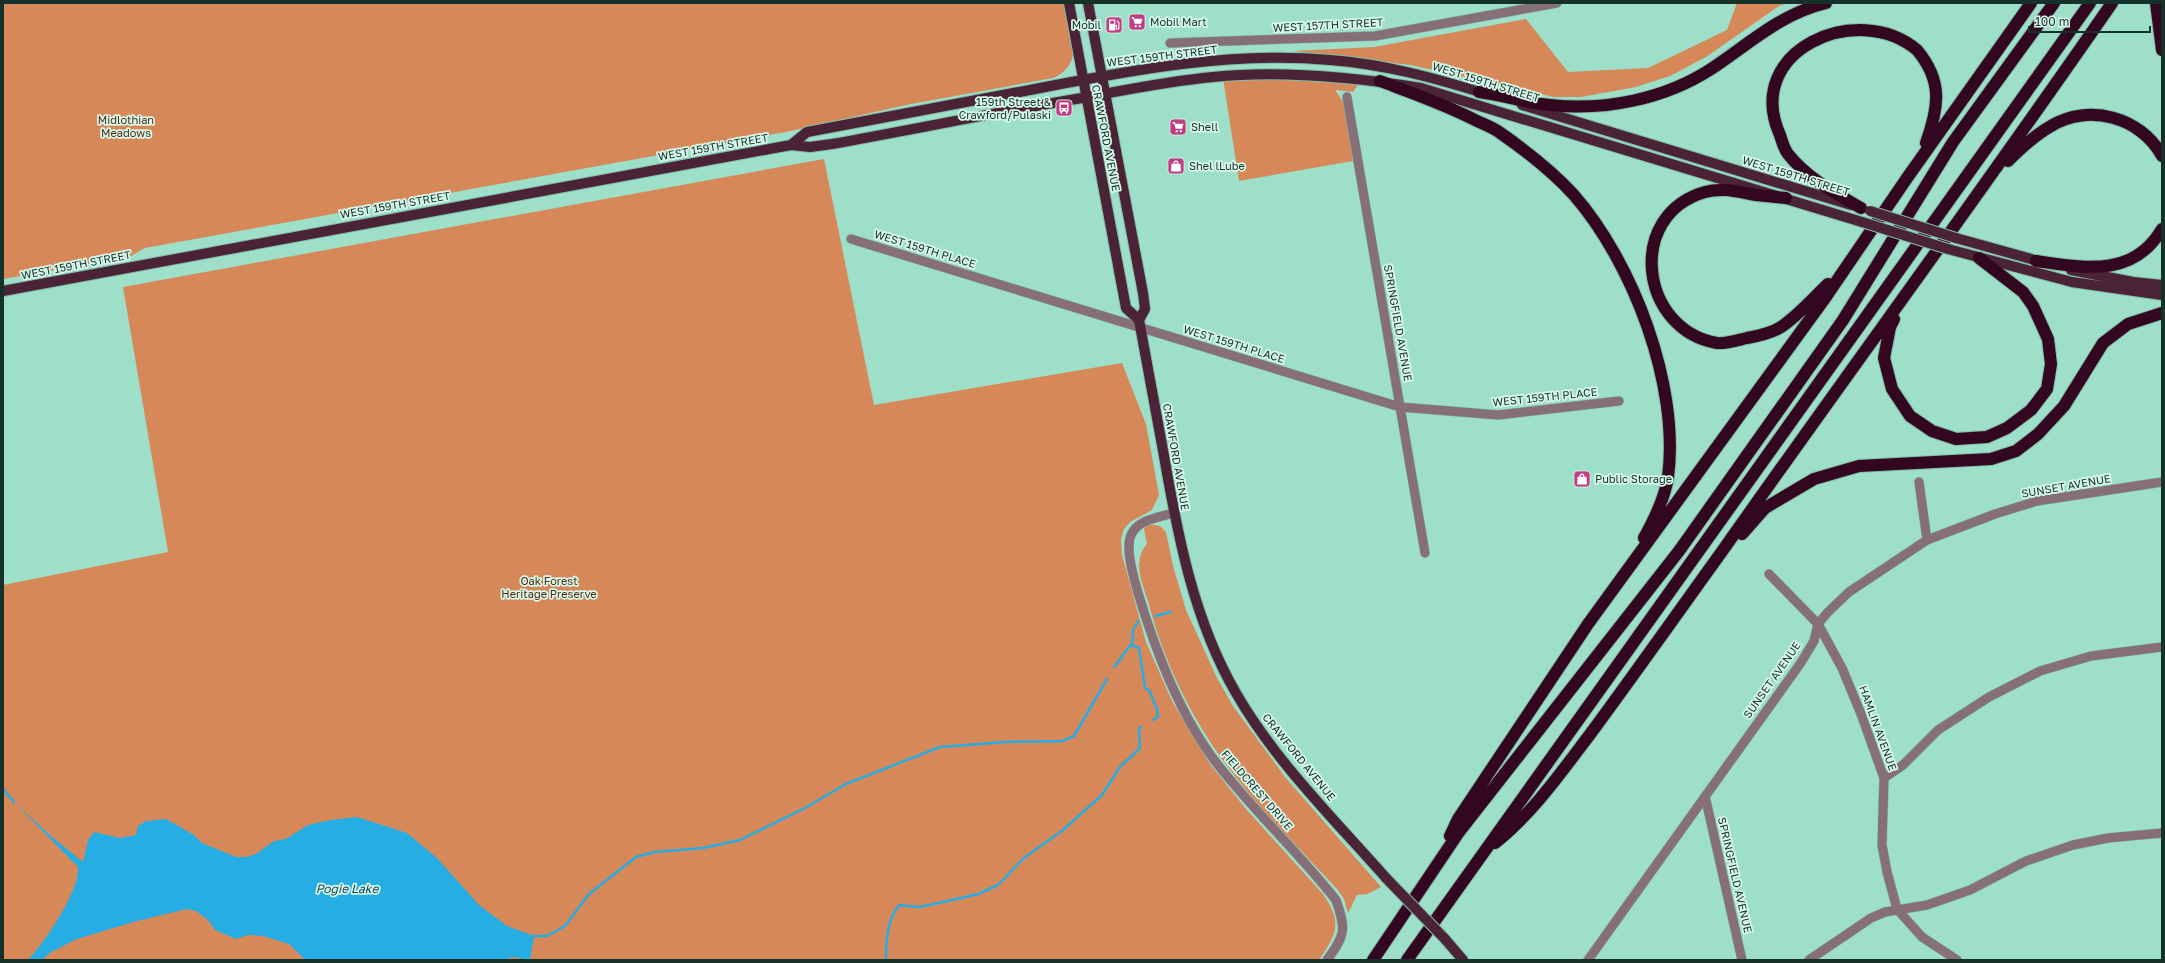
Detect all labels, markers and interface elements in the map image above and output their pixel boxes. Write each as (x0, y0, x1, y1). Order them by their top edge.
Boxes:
scale bar (2029, 8, 2150, 34)
supermarket icon: Mobil Mart (1127, 12, 1147, 32)
text: 100 m (2035, 14, 2069, 29)
fuel station icon: Mobil (1104, 15, 1124, 35)
place label: Mobil Mart (1150, 15, 1207, 28)
street label: WEST 157TH STREET (1272, 15, 1384, 34)
place label: Mobil (1072, 18, 1101, 31)
street label: WEST 159TH STREET (1106, 42, 1218, 69)
street label: WEST 159TH STREET (1431, 59, 1542, 104)
street label: CRAWFORD AVENUE (1090, 83, 1123, 193)
place label: 159th Street & Crawford/Pulaski (959, 95, 1052, 121)
bus stop icon: 159th Street & Crawford/Pulaski (1054, 98, 1074, 118)
park label: Midlothian Meadows (98, 113, 154, 139)
supermarket icon: Shell (1168, 117, 1188, 137)
place label: Shell (1191, 120, 1219, 133)
street label: WEST 159TH STREET (657, 130, 769, 163)
street label: WEST 159TH STREET (1741, 153, 1852, 198)
shop icon: Shel lLube (1166, 156, 1186, 176)
place label: Shel lLube (1189, 159, 1245, 172)
street label: WEST 159TH STREET (339, 188, 451, 221)
street label: WEST 159TH PLACE (873, 227, 978, 270)
street label: WEST 159TH STREET (20, 247, 132, 282)
street label: SPRINGFIELD AVENUE (1382, 264, 1415, 383)
street label: WEST 159TH PLACE (1182, 322, 1287, 365)
street label: WEST 159TH PLACE (1492, 385, 1598, 408)
street label: CRAWFORD AVENUE (1161, 402, 1192, 512)
shop icon: Public Storage (1572, 469, 1592, 489)
street label: SUNSET AVENUE (2020, 471, 2112, 500)
place label: Public Storage (1595, 472, 1672, 485)
park label: Oak Forest Heritage Preserve (501, 574, 597, 600)
street label: SUNSET AVENUE (1740, 639, 1803, 720)
street label: HAMLIN AVENUE (1857, 684, 1900, 772)
street label: CRAWFORD AVENUE (1260, 710, 1339, 803)
street label: FIELDCREST DRIVE (1219, 747, 1296, 832)
street label: SPRINGFIELD AVENUE (1716, 816, 1755, 934)
water label: Pogie Lake (316, 881, 379, 896)

